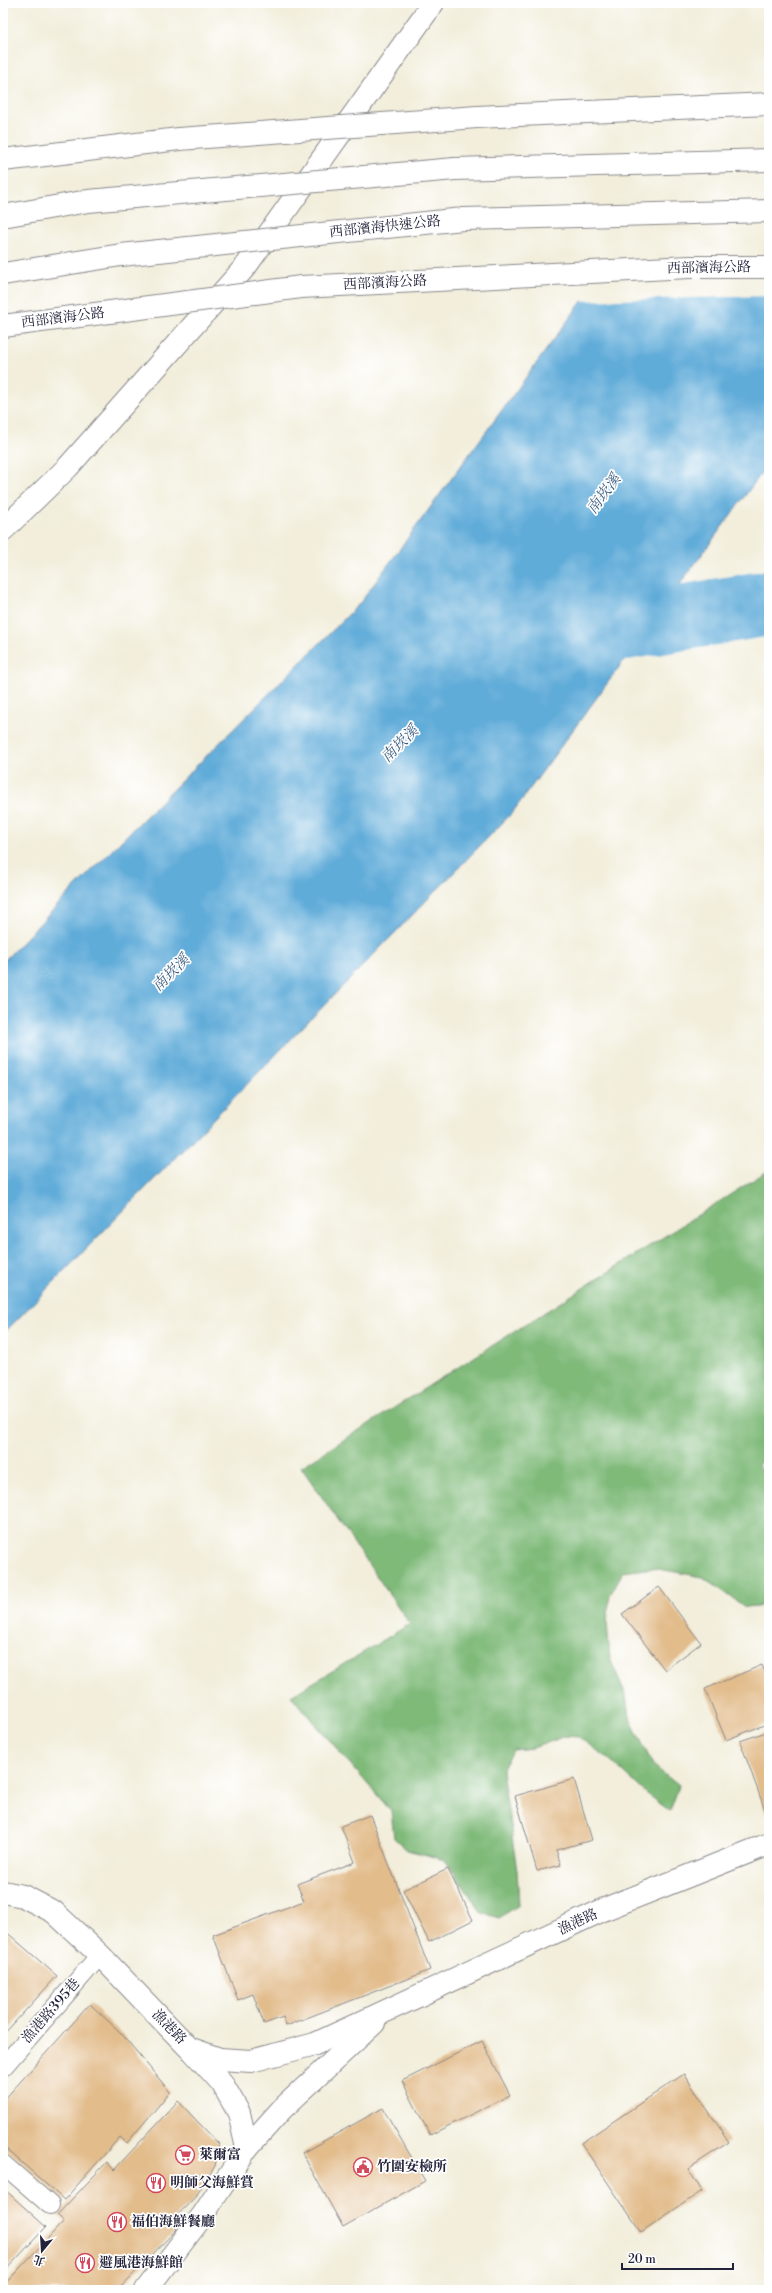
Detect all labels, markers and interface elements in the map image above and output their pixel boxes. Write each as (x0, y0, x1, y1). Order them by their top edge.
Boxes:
street label: 西部濱海快速公路 (328, 212, 442, 242)
street label: 西部濱海公路 (667, 258, 751, 278)
street label: 西部濱海公路 (343, 272, 427, 294)
street label: 西部濱海公路 (20, 304, 106, 332)
water label: 南崁溪 (583, 469, 626, 518)
water label: 南崁溪 (377, 720, 424, 767)
water label: 南崁溪 (148, 949, 195, 996)
street label: 漁港路 (555, 1905, 601, 1939)
street label: 漁港路395巷 (18, 1975, 84, 2047)
street label: 漁港路 (148, 2006, 190, 2048)
supermarket icon: 萊爾富 (174, 2144, 196, 2166)
place label: 萊爾富 (199, 2146, 241, 2164)
public building icon: 竹圍安檢所 (352, 2156, 374, 2178)
place label: 竹圍安檢所 (377, 2158, 447, 2176)
restaurant icon: 明師父海鮮賞 (145, 2172, 167, 2194)
place label: 明師父海鮮賞 (170, 2174, 254, 2192)
restaurant icon: 福伯海鮮餐廳 (106, 2211, 128, 2233)
place label: 福伯海鮮餐廳 (131, 2213, 215, 2231)
north arrow (22, 2231, 62, 2271)
scale bar (622, 2245, 733, 2271)
text: 北 (32, 2251, 47, 2268)
restaurant icon: 避風港海鮮館 (74, 2252, 96, 2274)
text: 20 m (628, 2252, 656, 2267)
place label: 避風港海鮮館 (99, 2254, 183, 2272)

